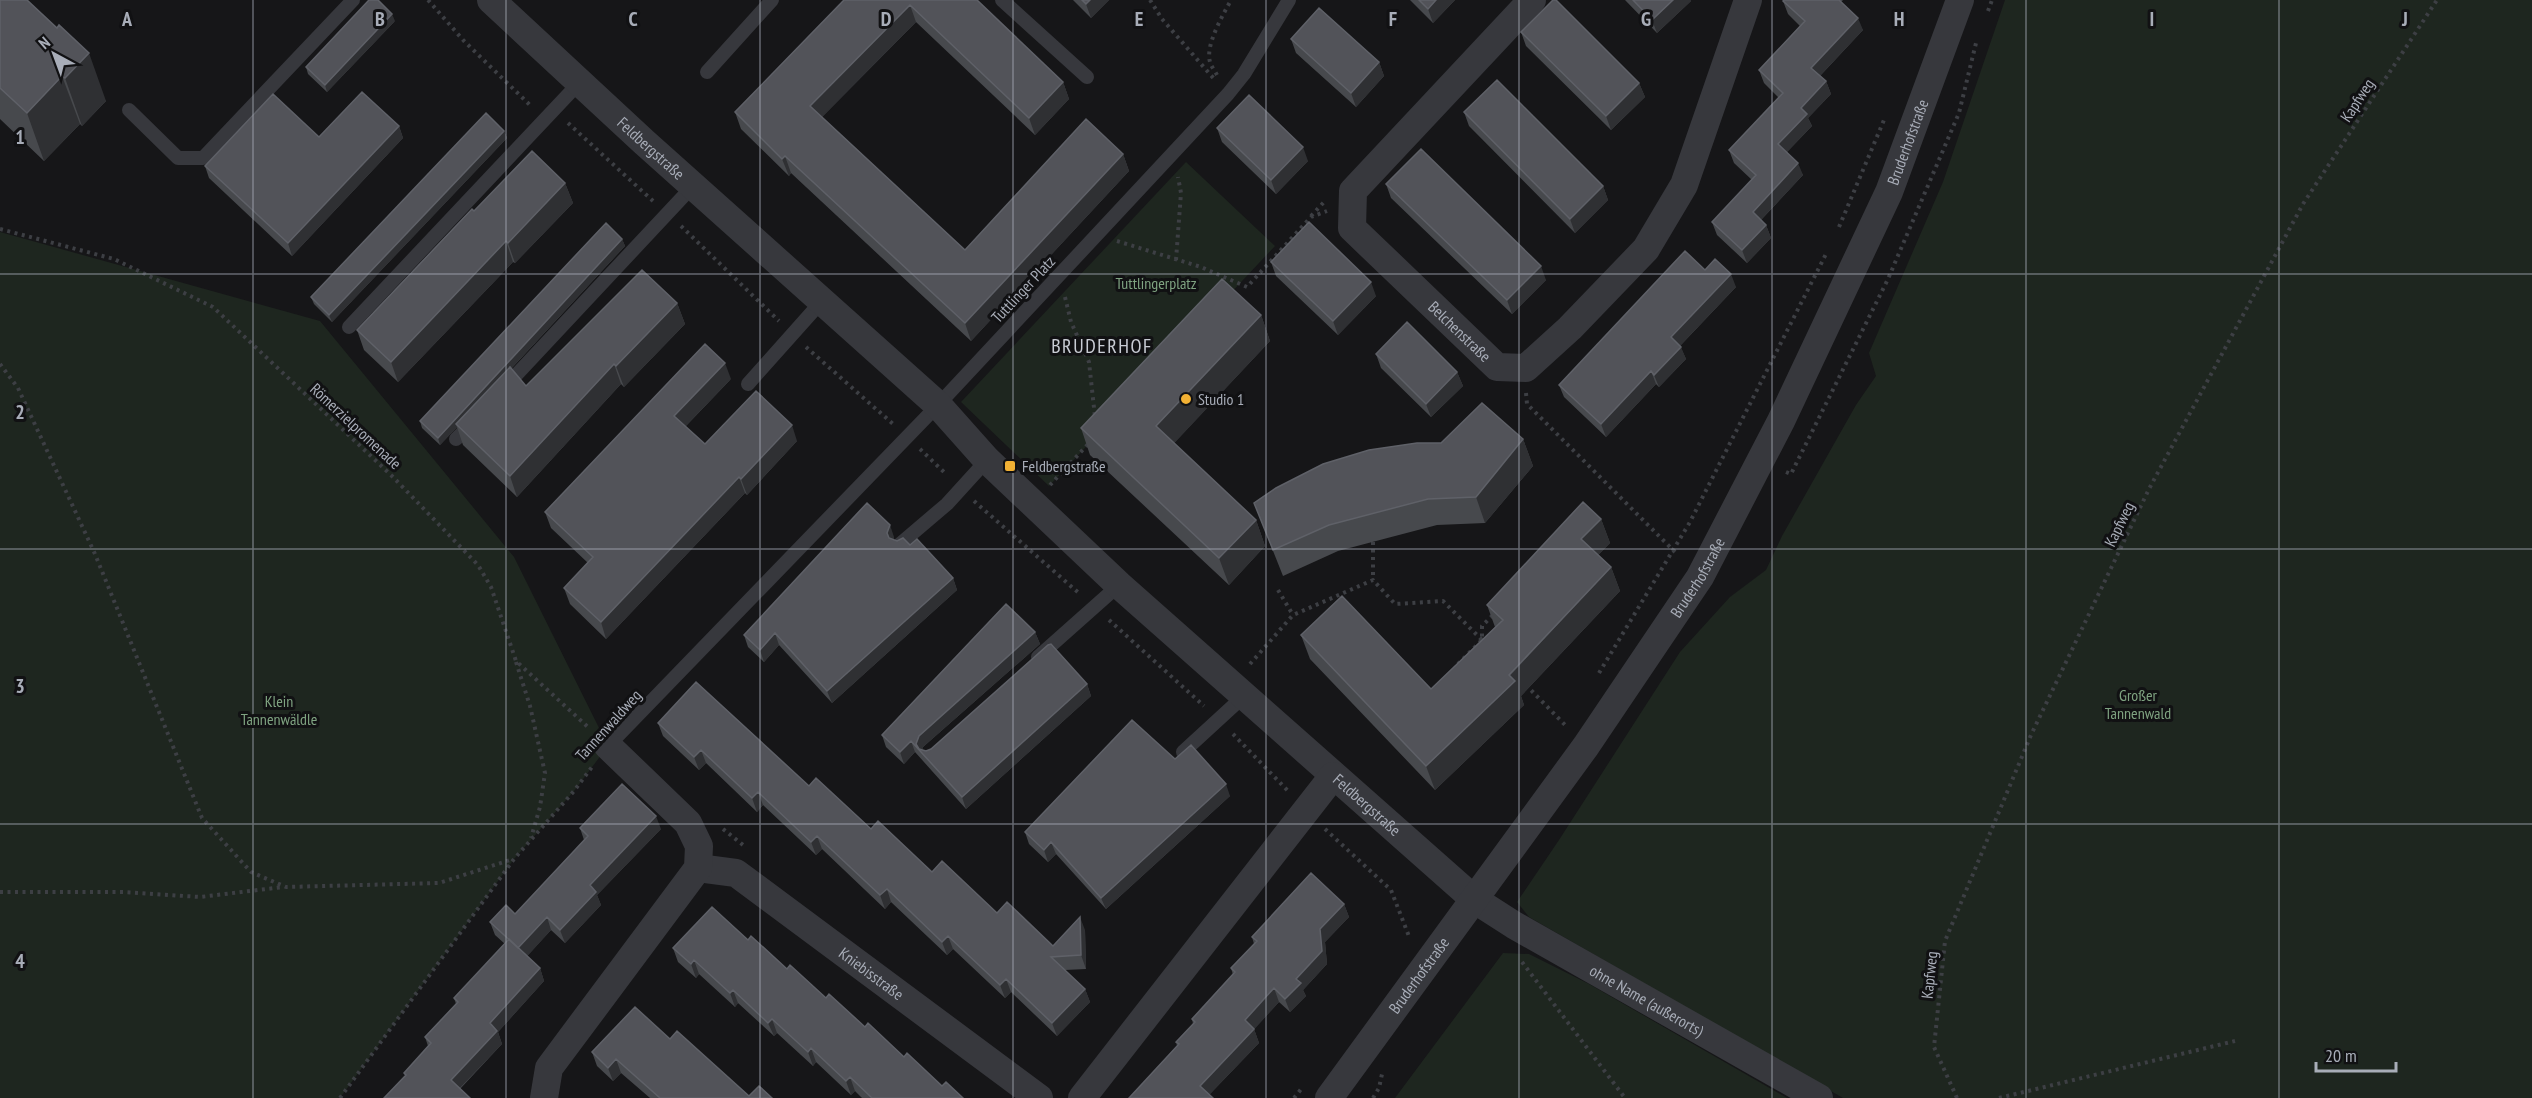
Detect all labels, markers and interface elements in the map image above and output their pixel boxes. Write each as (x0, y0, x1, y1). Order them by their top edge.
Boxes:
text: A (121, 6, 133, 32)
text: B (375, 6, 385, 32)
text: C (628, 6, 638, 32)
text: D (881, 6, 892, 32)
text: E (1135, 6, 1143, 32)
text: F (1389, 6, 1397, 32)
text: G (1641, 6, 1651, 32)
text: H (1894, 6, 1904, 32)
text: I (2150, 6, 2154, 32)
text: J (2401, 6, 2408, 32)
north arrow (24, 24, 84, 84)
text: N (34, 32, 54, 53)
street label: Kapfweg (2336, 75, 2378, 125)
street label: Bruderhofstraße (1883, 96, 1932, 188)
street label: Feldbergstraße (613, 112, 689, 184)
text: 1 (15, 124, 25, 150)
street label: Tuttlinger Platz (987, 251, 1059, 327)
park label: Tuttlingerplatz (1116, 273, 1197, 293)
street label: Belchenstraße (1424, 297, 1495, 366)
district label: BRUDERHOF (1051, 333, 1153, 359)
street label: Römerzielpromenade (306, 379, 406, 473)
place label: Studio 1 (1198, 389, 1244, 409)
marker: Studio 1 (1179, 392, 1193, 406)
text: 2 (15, 399, 25, 425)
place label: Feldbergstraße (1022, 456, 1106, 476)
marker: Feldbergstraße (1003, 459, 1017, 473)
street label: Kapfweg (2100, 498, 2138, 550)
street label: Bruderhofstraße (1666, 534, 1729, 621)
text: 3 (15, 673, 25, 699)
street label: Tannenwaldweg (571, 685, 645, 765)
park label: Großer Tannenwald (2105, 685, 2171, 723)
park label: Klein Tannenwäldle (241, 691, 317, 729)
street label: Feldbergstraße (1329, 769, 1405, 840)
street label: Bruderhofstraße (1384, 933, 1453, 1017)
street label: Kniebisstraße (835, 943, 908, 1004)
text: 4 (15, 948, 25, 974)
street label: Kapfweg (1917, 950, 1941, 1000)
street label: ohne Name (außerorts) (1586, 960, 1707, 1041)
scale bar (2316, 1035, 2396, 1073)
text: 20 m (2325, 1044, 2357, 1067)

